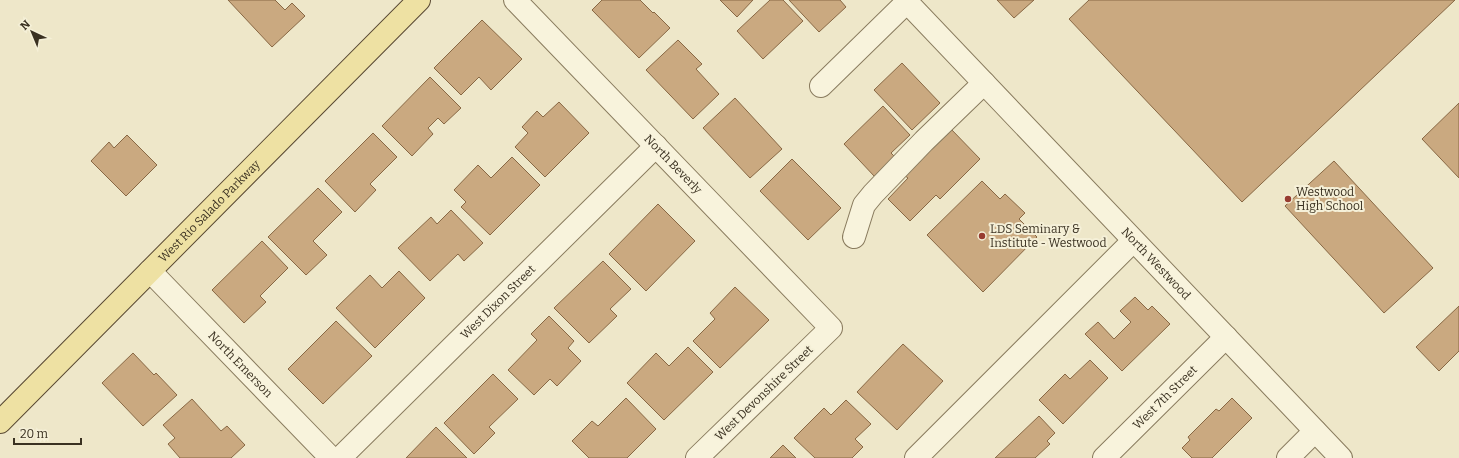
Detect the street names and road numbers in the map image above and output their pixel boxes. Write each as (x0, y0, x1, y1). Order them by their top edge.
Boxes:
street label: North Beverly (641, 132, 705, 197)
street label: West Rio Salado Parkway (156, 157, 263, 265)
street label: North Westwood (1119, 225, 1193, 302)
street label: West Dixon Street (458, 262, 539, 342)
street label: North Emerson (205, 328, 276, 401)
street label: West Devonshire Street (712, 342, 816, 443)
street label: West 7th Street (1130, 362, 1200, 432)

